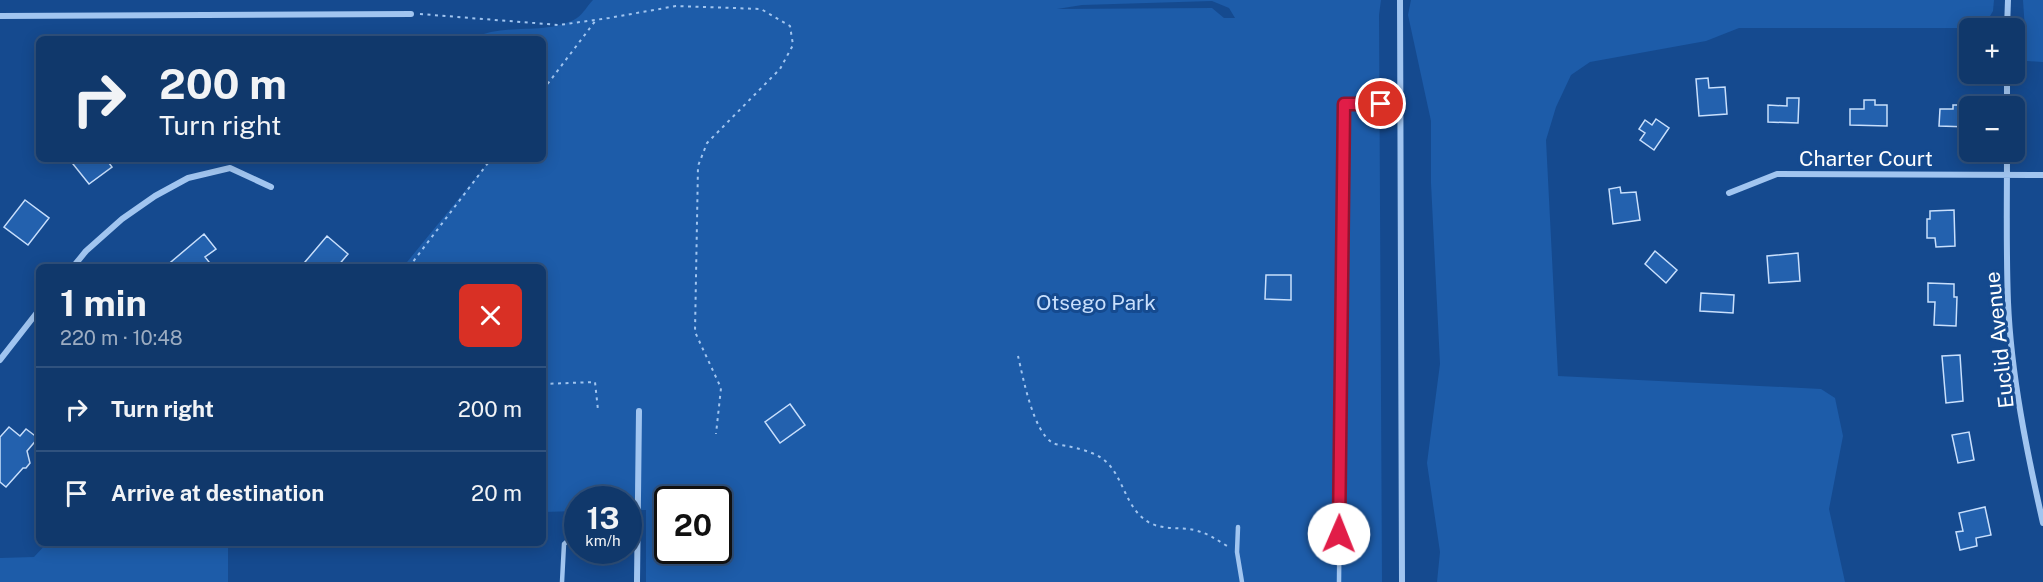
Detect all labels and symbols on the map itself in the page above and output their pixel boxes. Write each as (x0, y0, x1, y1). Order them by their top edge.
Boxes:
pin (1355, 78, 1406, 129)
street label: Charter Court (1799, 146, 1933, 171)
street label: Euclid Avenue (1979, 270, 2019, 410)
park label: Otsego Park (1036, 290, 1156, 315)
speed limit sign: 20 (654, 486, 732, 564)
position arrow (1307, 502, 1371, 566)

